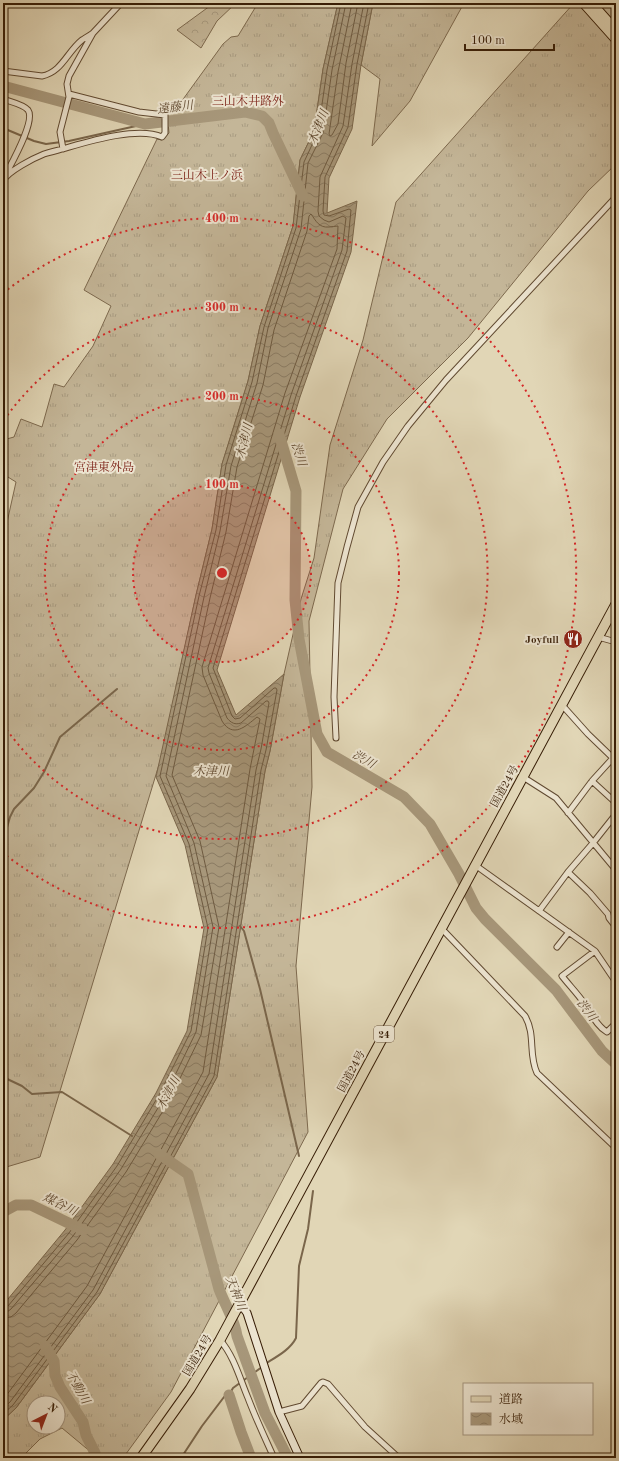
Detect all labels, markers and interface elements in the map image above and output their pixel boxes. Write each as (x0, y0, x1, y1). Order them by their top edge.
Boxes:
scale bar (465, 26, 554, 52)
text: 100 m (471, 35, 505, 47)
district label: 三山木井路外 (212, 94, 284, 108)
water label: 遠藤川 (156, 98, 196, 116)
water label: 木津川 (305, 106, 332, 146)
district label: 三山木上ノ浜 (171, 168, 243, 182)
text: 400 m (205, 213, 239, 225)
text: 300 m (205, 302, 239, 314)
text: 200 m (205, 391, 239, 403)
water label: 木津川 (233, 420, 256, 460)
water label: 渋川 (289, 441, 309, 469)
district label: 宮津東外島 (74, 460, 134, 474)
text: 100 m (205, 479, 239, 491)
centre of rings (215, 566, 229, 580)
restaurant icon: Joyfull (562, 628, 584, 650)
place label: Joyfull (525, 635, 560, 646)
water label: 渋川 (350, 748, 379, 772)
street label: 国道24号 (488, 763, 521, 809)
water label: 木津川 (193, 764, 231, 778)
water label: 渋川 (574, 997, 600, 1025)
road number: 24 (374, 1026, 394, 1042)
street label: 国道24号 (335, 1048, 368, 1094)
water label: 木津川 (153, 1072, 184, 1112)
water label: 煤谷川 (41, 1190, 81, 1219)
water label: 天神川 (223, 1274, 250, 1314)
street label: 国道24号 (180, 1332, 215, 1378)
water label: 不動川 (63, 1368, 94, 1408)
legend (463, 1383, 593, 1435)
text: 道路 (499, 1392, 523, 1406)
north arrow (26, 1395, 66, 1435)
text: N (45, 1402, 59, 1416)
text: 水域 (499, 1412, 523, 1426)

